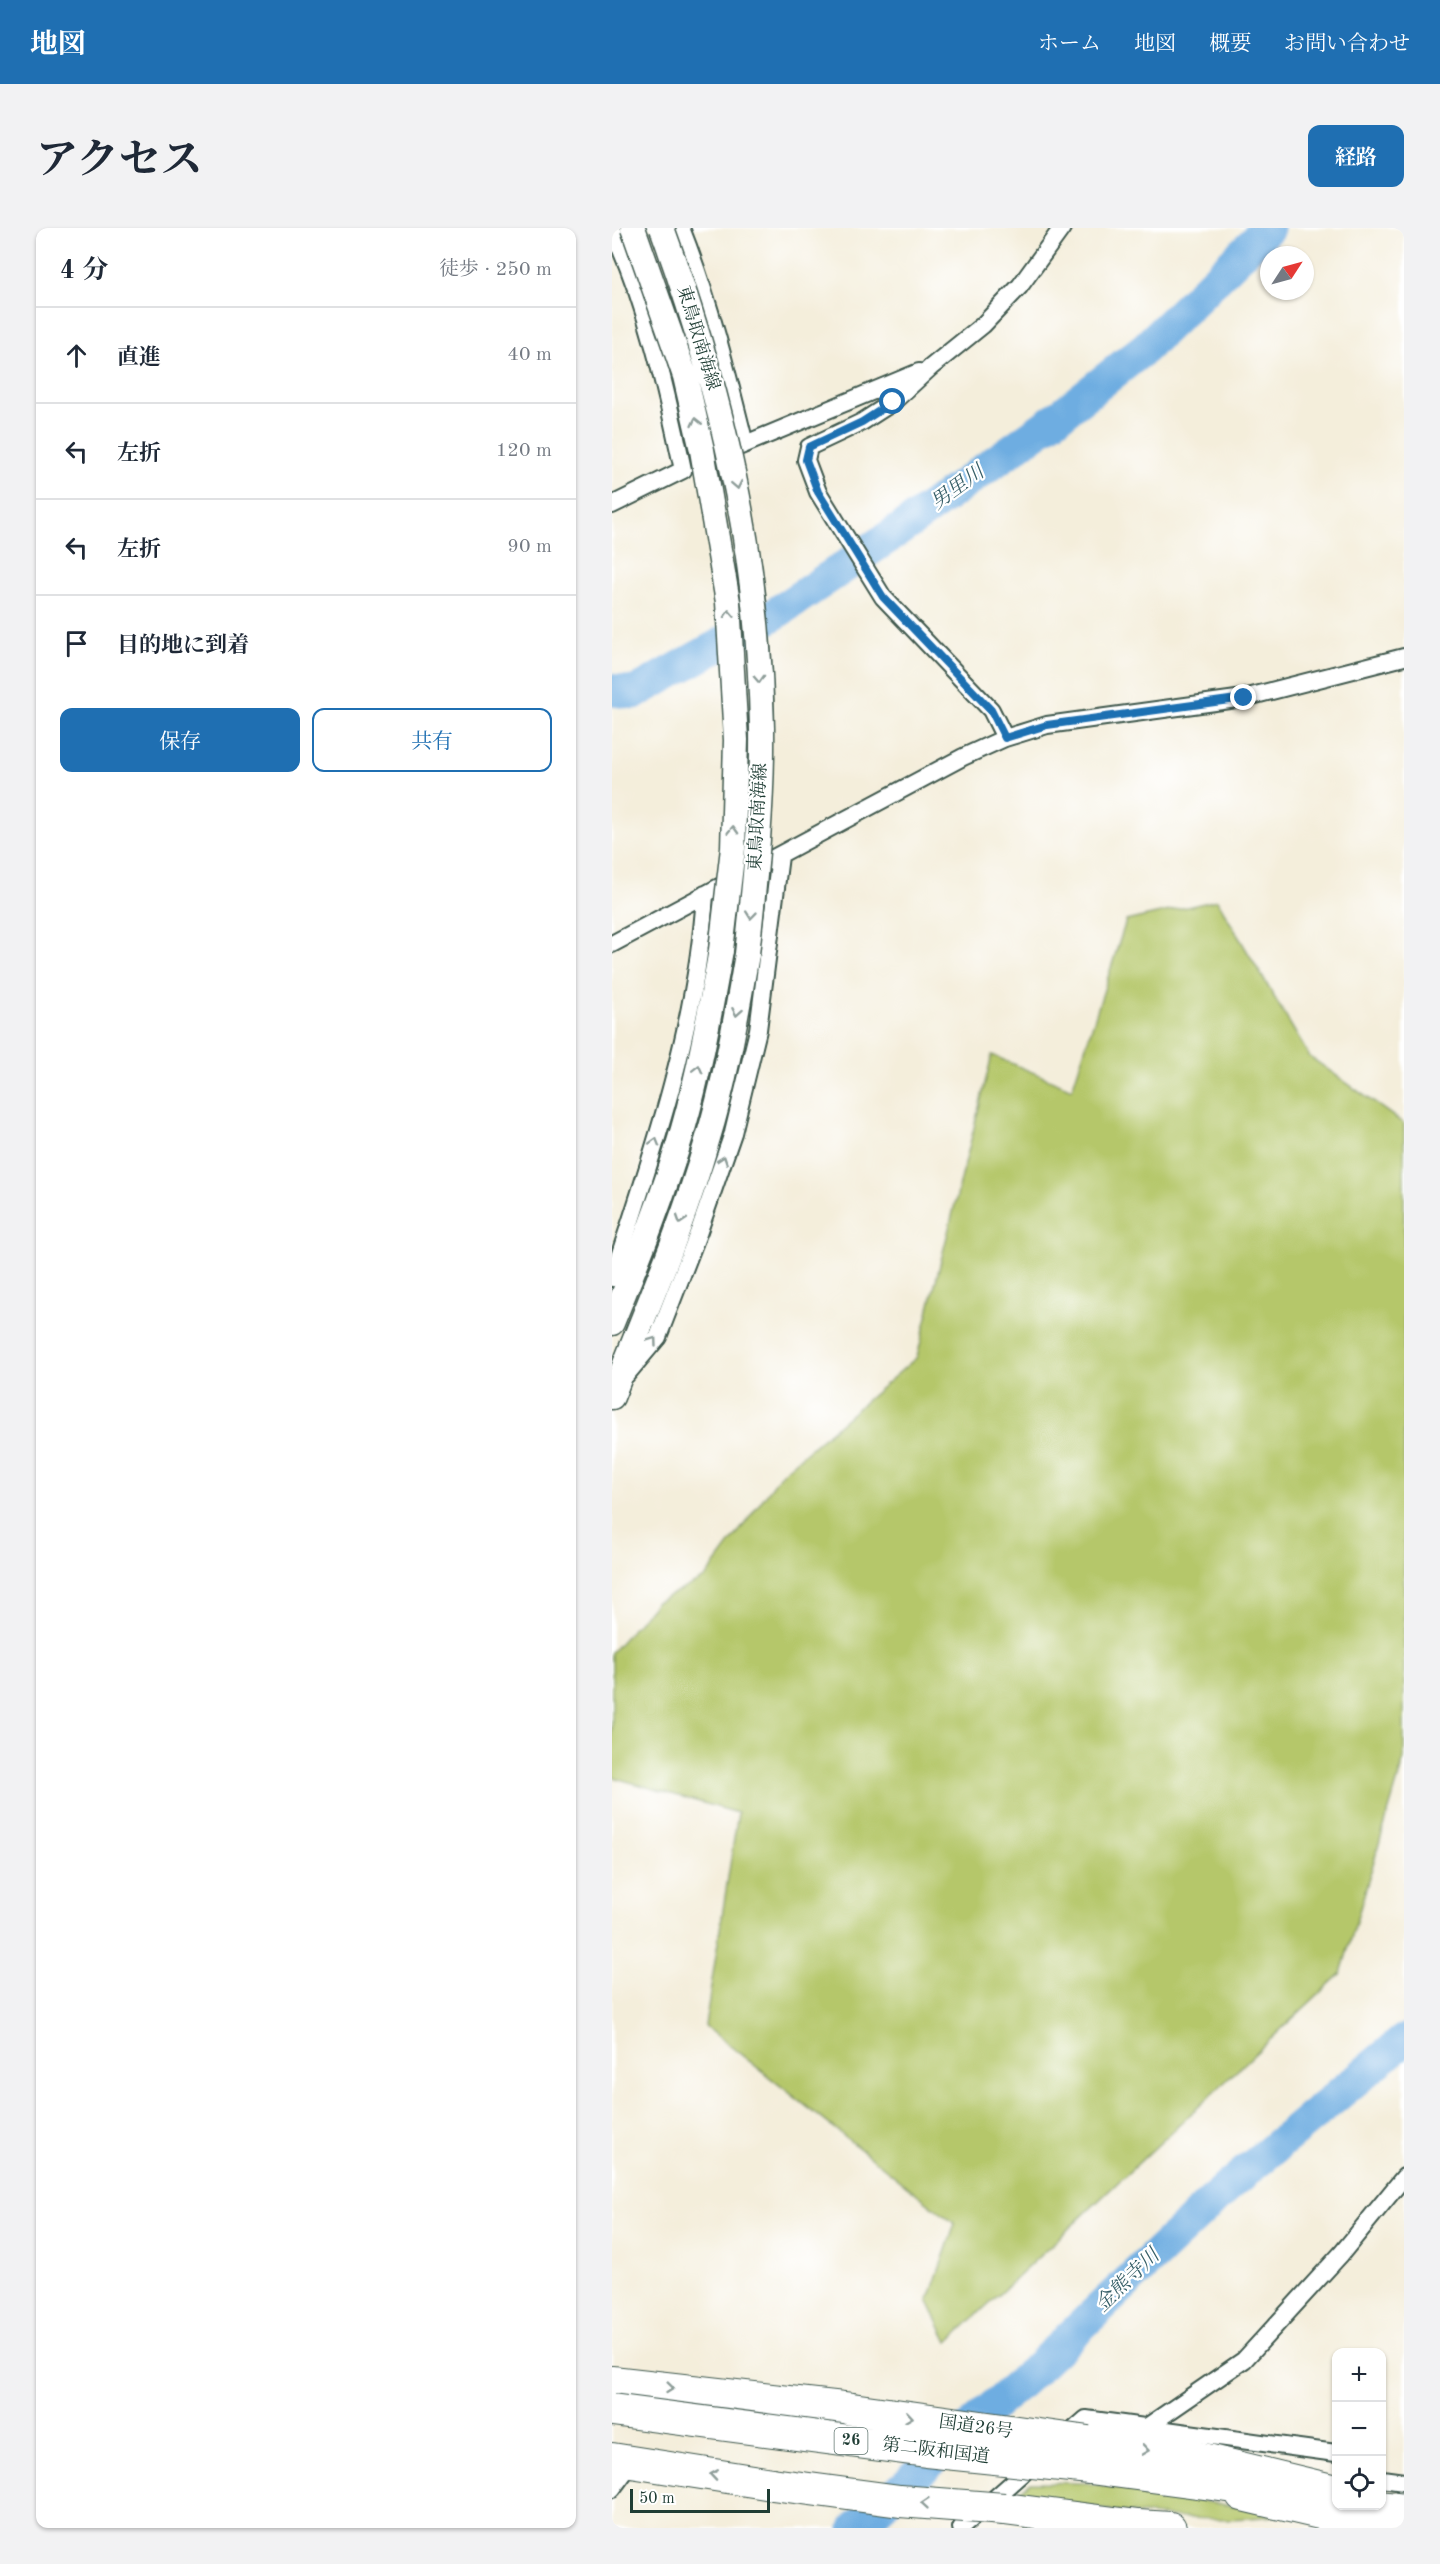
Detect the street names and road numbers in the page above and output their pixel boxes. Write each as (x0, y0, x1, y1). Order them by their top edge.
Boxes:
street label: 東鳥取南海線 (674, 283, 724, 392)
street label: 東鳥取南海線 (744, 762, 770, 871)
street label: 国道26号 (938, 2411, 1015, 2441)
road number: 26 (834, 2428, 868, 2454)
street label: 第二阪和国道 (881, 2434, 991, 2467)

